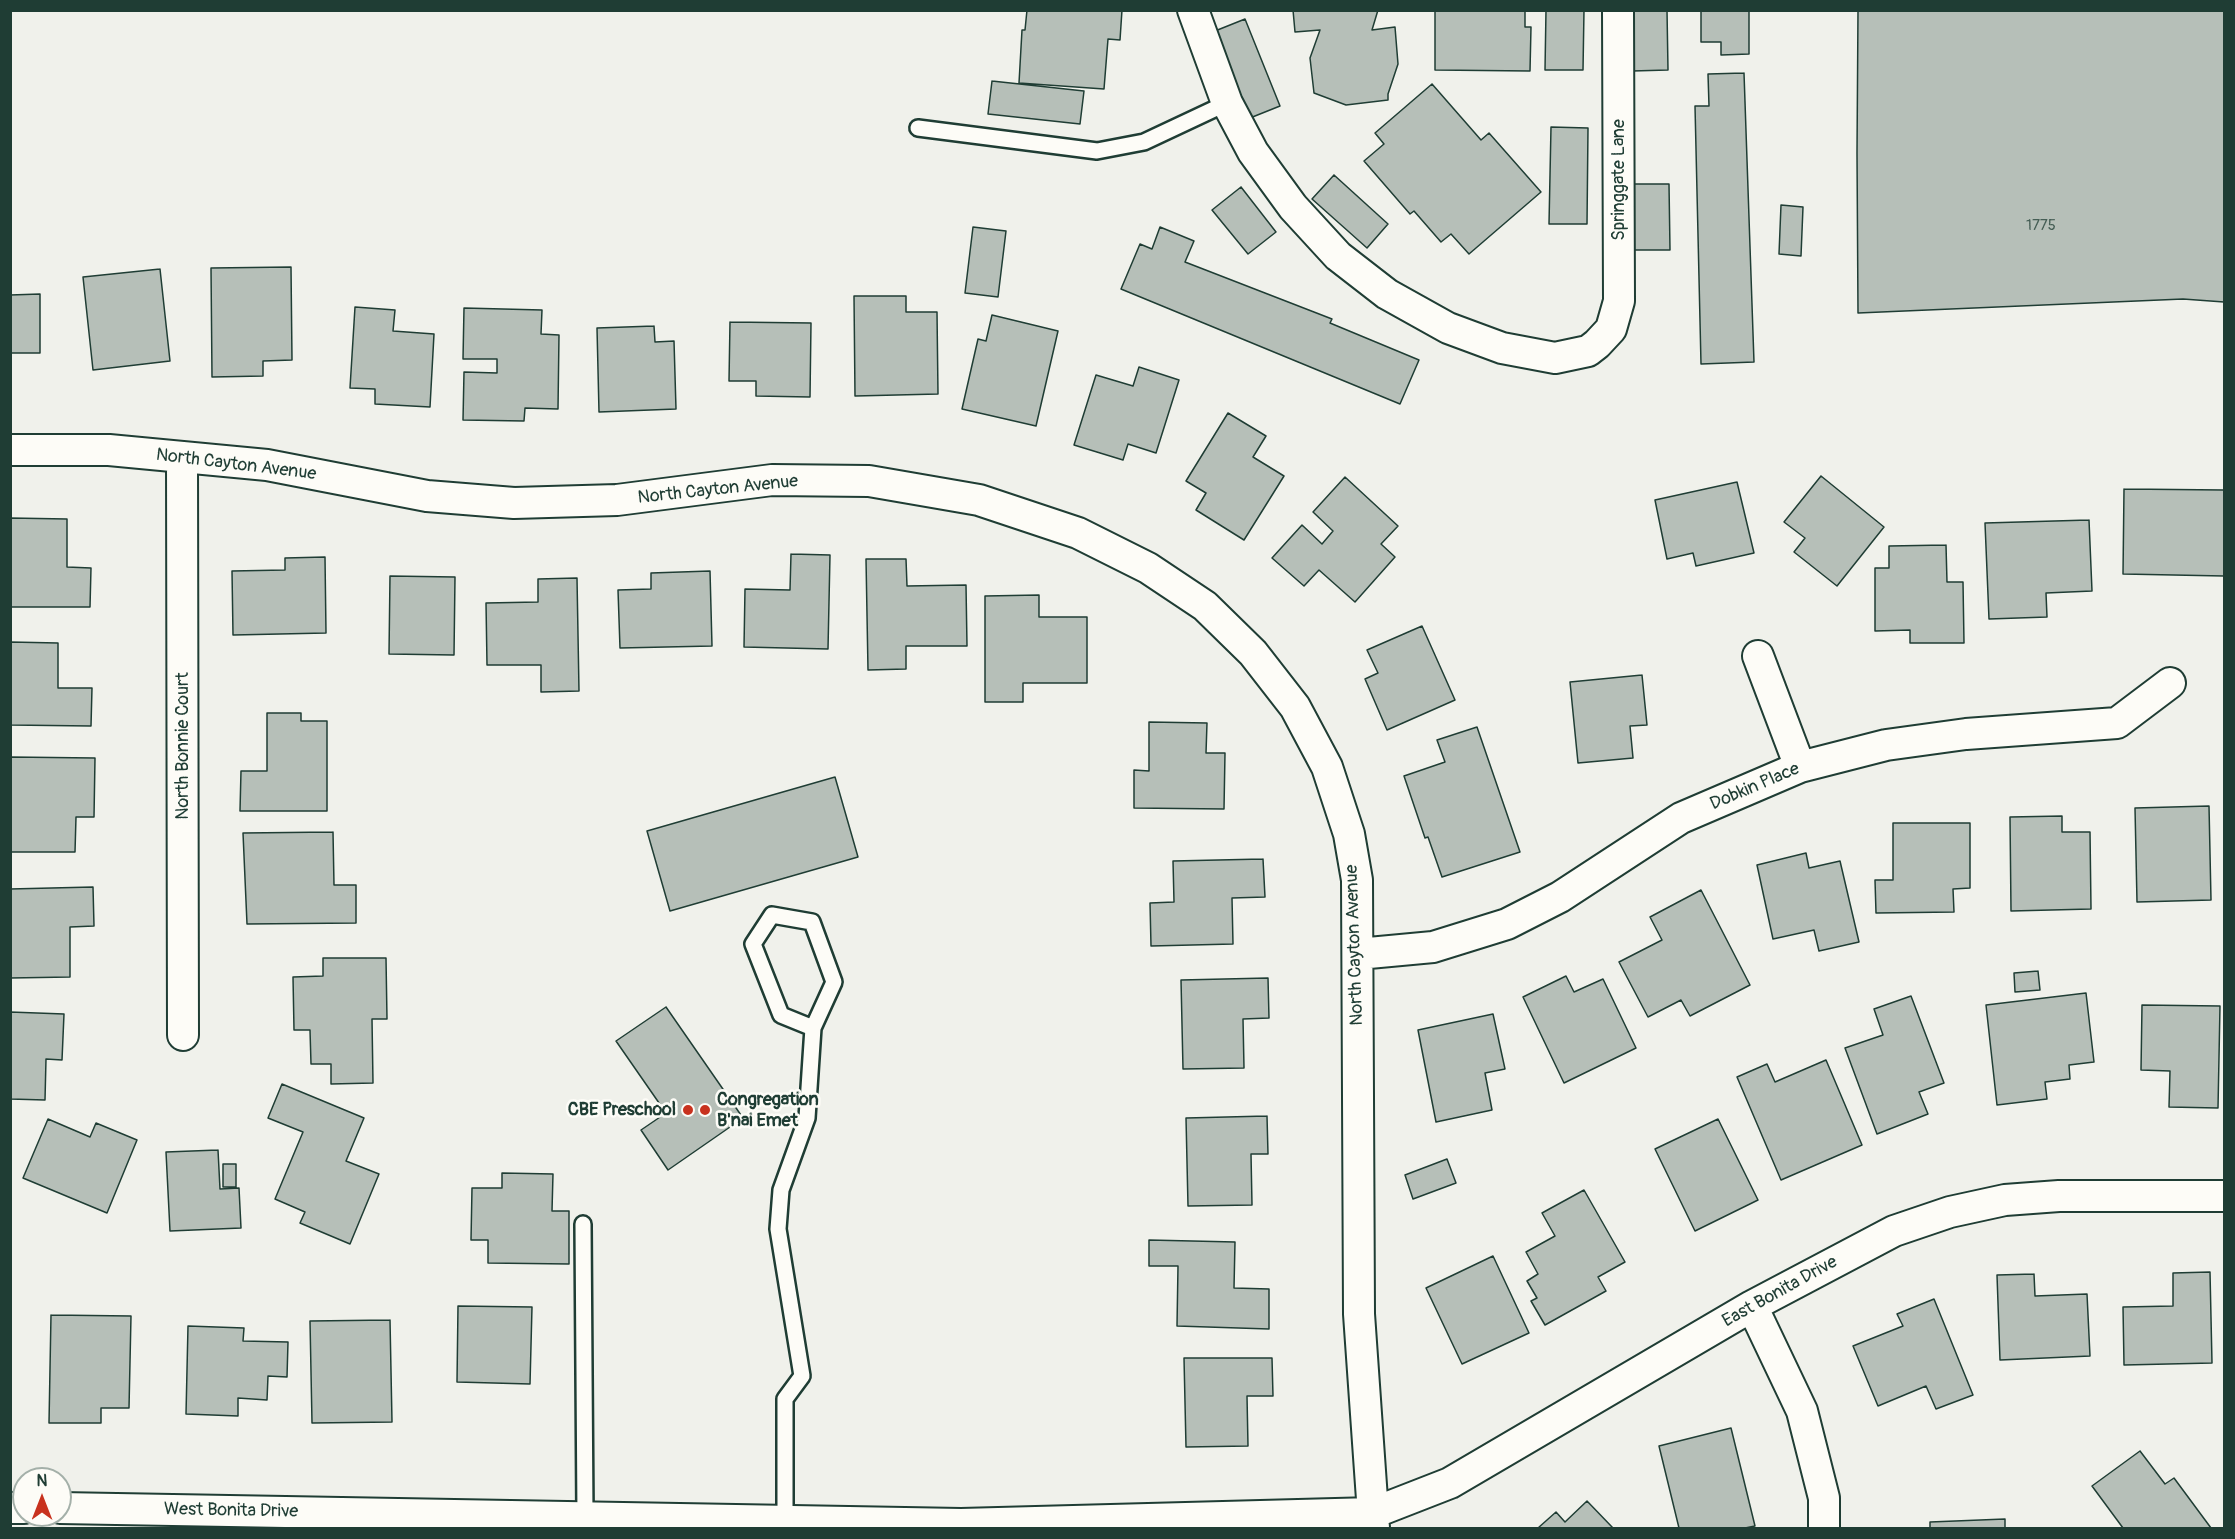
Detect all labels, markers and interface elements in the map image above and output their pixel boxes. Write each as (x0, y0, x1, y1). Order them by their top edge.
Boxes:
street label: Springgate Lane (1608, 119, 1630, 241)
house number: 1775 (2026, 217, 2056, 235)
street label: North Cayton Avenue (155, 444, 317, 486)
street label: North Cayton Avenue (637, 471, 799, 509)
street label: North Bonnie Court (172, 672, 194, 820)
street label: Dobkin Place (1707, 758, 1803, 816)
street label: North Cayton Avenue (1341, 864, 1369, 1026)
place label: Congregation B'nai Emet (717, 1089, 819, 1132)
place label: CBE Preschool (568, 1099, 676, 1121)
marker: CBE Preschool (681, 1103, 695, 1117)
marker: Congregation B'nai Emet (698, 1103, 712, 1117)
street label: East Bonita Drive (1719, 1252, 1841, 1332)
north arrow (12, 1467, 72, 1527)
text: N (37, 1471, 47, 1491)
street label: West Bonita Drive (164, 1499, 298, 1523)

